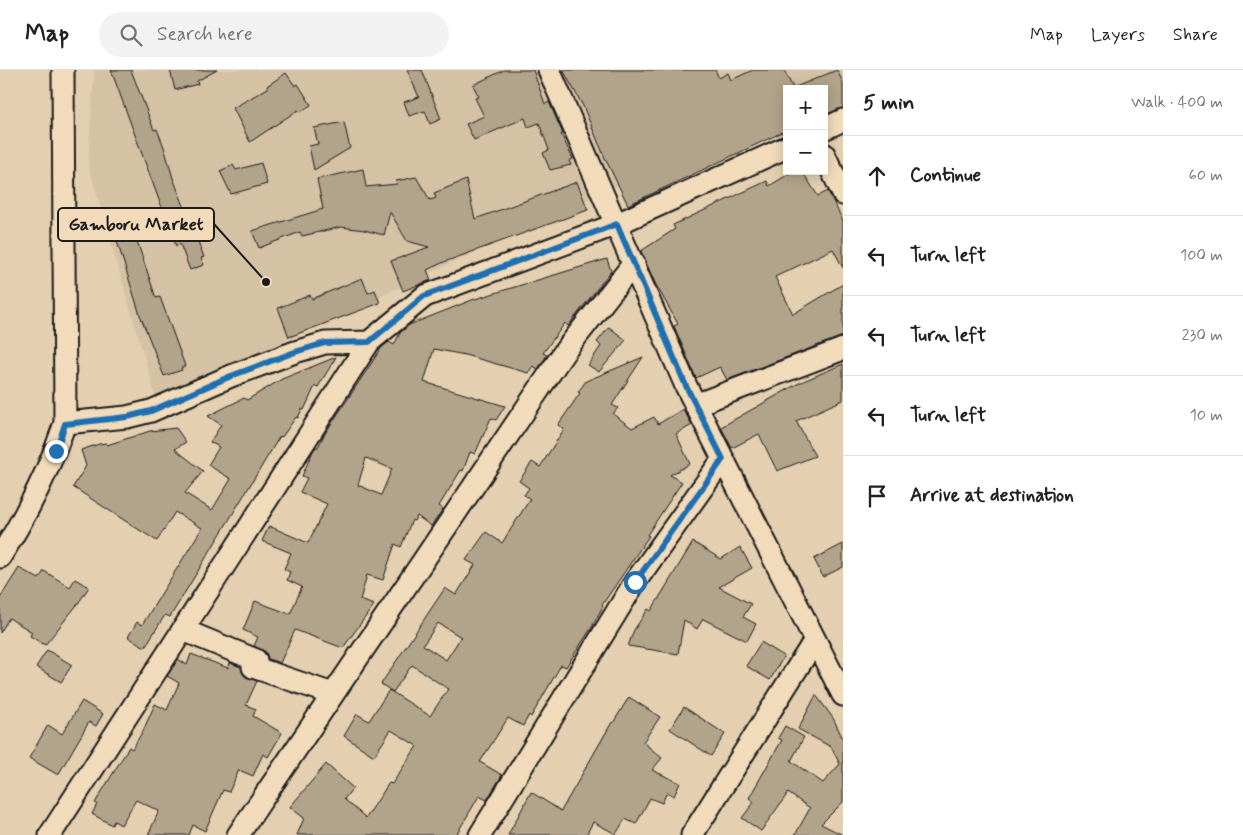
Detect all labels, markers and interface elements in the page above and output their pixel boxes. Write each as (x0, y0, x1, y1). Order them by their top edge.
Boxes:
search box (99, 12, 449, 57)
text: Map (25, 19, 69, 50)
icon: search (117, 21, 145, 49)
text: Search here (157, 22, 253, 47)
text: Map (1030, 23, 1063, 47)
text: Layers (1091, 23, 1145, 47)
text: Share (1173, 23, 1218, 47)
map controls (783, 85, 828, 175)
button: + (783, 85, 828, 130)
text: 5 min (863, 89, 915, 117)
text: Walk · 400 m (1131, 92, 1223, 113)
button: − (783, 130, 828, 175)
icon: ahead (863, 162, 891, 190)
text: Continue (910, 163, 981, 188)
text: 60 m (1189, 165, 1223, 186)
callout: Gamboru Market (58, 208, 214, 241)
text: Gamboru Market (69, 213, 204, 237)
icon: left (863, 242, 891, 270)
text: Turn left (910, 243, 986, 268)
text: 100 m (1180, 245, 1223, 266)
icon: left (863, 322, 891, 350)
text: Turn left (910, 323, 986, 348)
text: 230 m (1182, 325, 1223, 346)
icon: left (863, 402, 891, 430)
text: Turn left (910, 403, 986, 428)
text: 10 m (1190, 405, 1223, 426)
route end (45, 440, 68, 463)
icon: arrive (863, 482, 891, 510)
text: Arrive at destination (910, 483, 1074, 508)
route start (624, 571, 647, 594)

